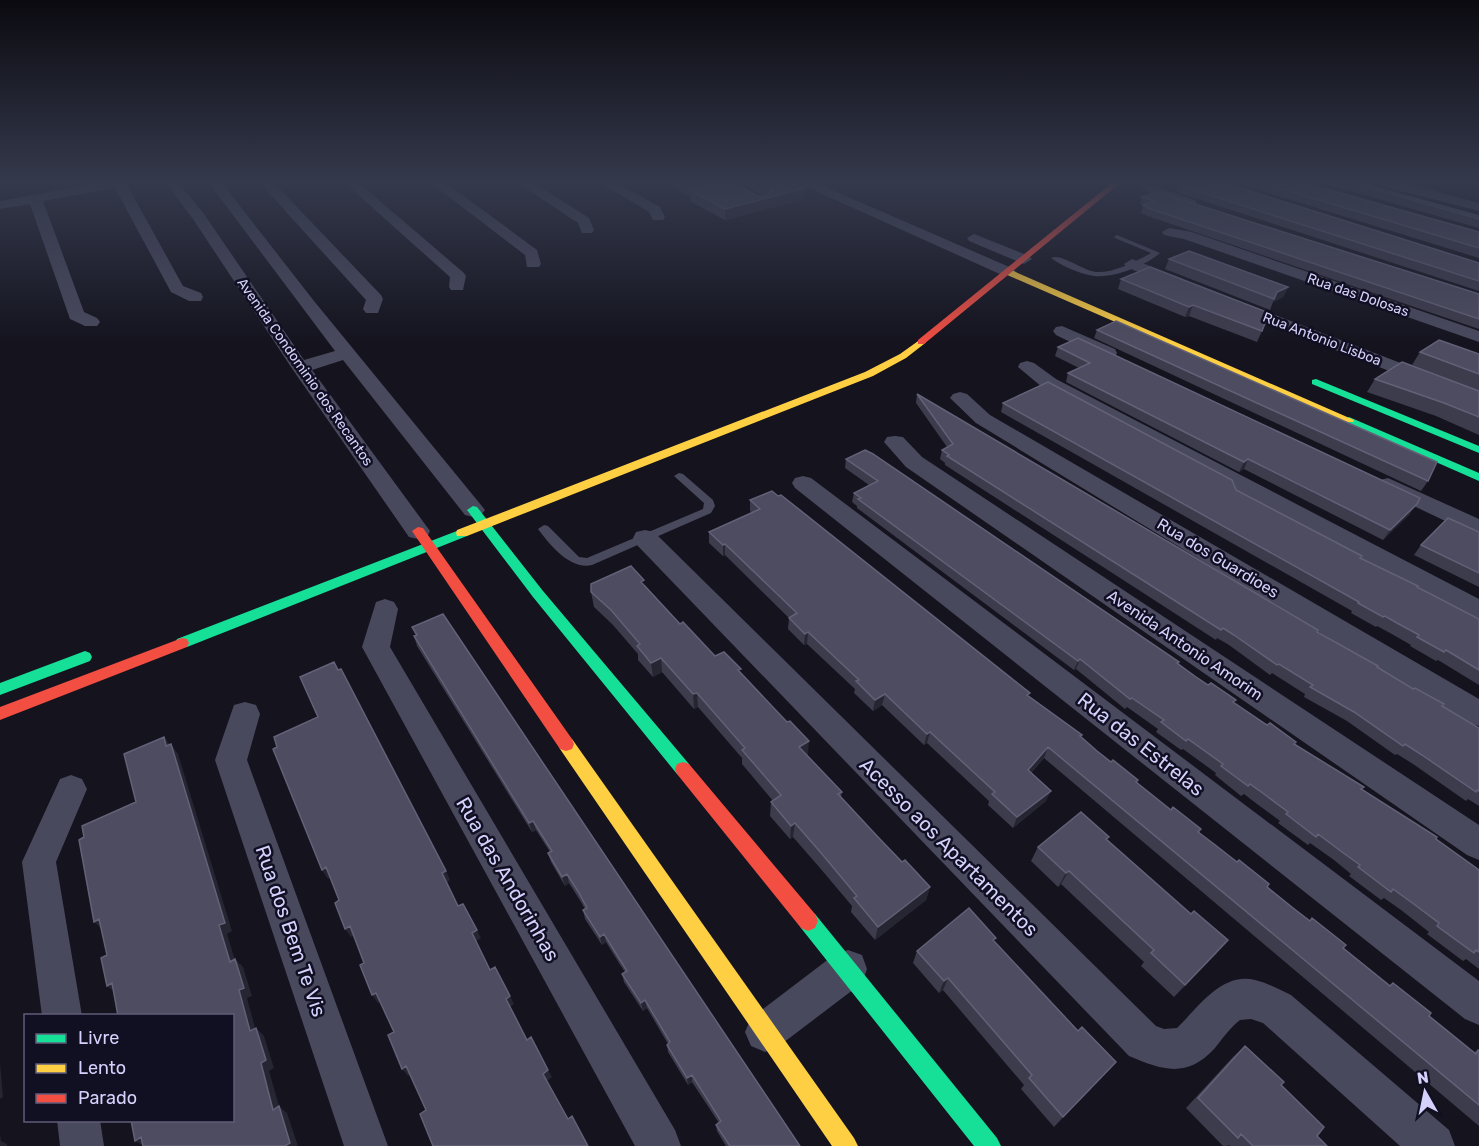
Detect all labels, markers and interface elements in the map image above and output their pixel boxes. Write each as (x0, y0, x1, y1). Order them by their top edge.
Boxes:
street label: Rua das Dolosas (1305, 270, 1411, 320)
street label: Avenida Condominio dos Recantos (233, 275, 377, 469)
street label: Rua Antonio Lisboa (1260, 309, 1384, 369)
street label: Rua dos Guardioes (1154, 514, 1282, 602)
street label: Avenida Antonio Amorim (1104, 586, 1266, 704)
street label: Rua das Estrelas (1073, 687, 1209, 801)
street label: Acesso aos Apartamentos (855, 753, 1043, 941)
street label: Rua das Andorinhas (451, 793, 565, 965)
street label: Rua dos Bem Te Vis (250, 842, 332, 1020)
legend (24, 1014, 234, 1122)
text: Livre (78, 1027, 119, 1049)
text: Lento (78, 1057, 126, 1079)
north arrow (1395, 1062, 1455, 1122)
text: N (1416, 1067, 1430, 1088)
text: Parado (78, 1087, 137, 1109)

